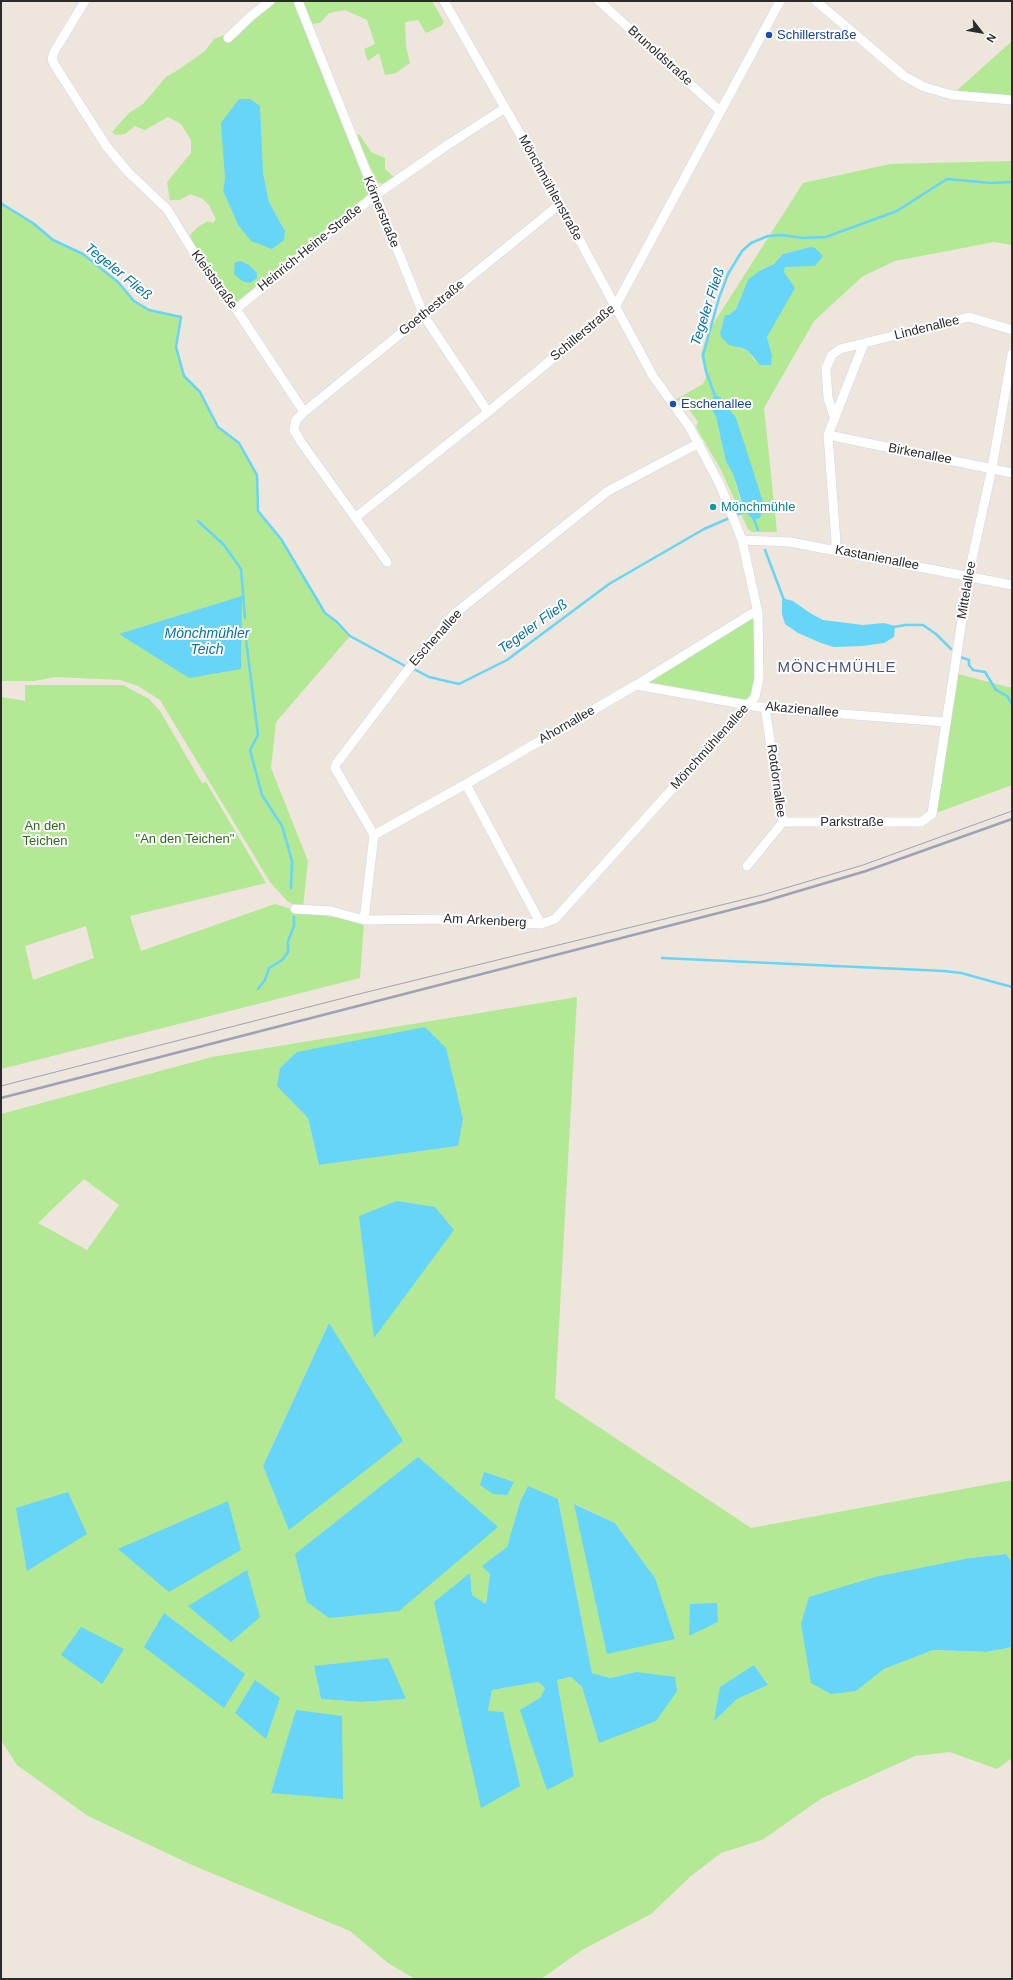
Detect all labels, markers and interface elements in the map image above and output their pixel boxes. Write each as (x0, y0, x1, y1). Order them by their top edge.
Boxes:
north arrow (961, 12, 1001, 52)
street label: Brunoldstraße (624, 23, 696, 89)
place label: Schillerstraße (777, 27, 856, 43)
marker: Schillerstraße (764, 30, 774, 40)
text: N (984, 32, 998, 45)
street label: Mönchmühlenstraße (514, 132, 586, 244)
street label: Körnerstraße (360, 174, 402, 250)
street label: Heinrich-Heine-Straße (255, 201, 365, 295)
water label: Tegeler Fließ (81, 240, 155, 304)
street label: Kleiststraße (188, 248, 240, 312)
water label: Tegeler Fließ (687, 266, 729, 348)
street label: Goethestraße (396, 277, 468, 339)
street label: Schillerstraße (548, 301, 618, 365)
street label: Lindenallee (893, 312, 961, 344)
place label: Eschenallee (681, 396, 752, 412)
marker: Eschenallee (668, 399, 678, 409)
street label: Birkenallee (887, 440, 953, 468)
place label: Mönchmühle (721, 499, 795, 515)
marker: Mönchmühle (708, 502, 718, 512)
street label: Kastanienallee (834, 542, 920, 574)
street label: Mittelallee (954, 560, 980, 620)
water label: Tegeler Fließ (495, 596, 571, 658)
street label: Eschenallee (407, 606, 465, 670)
water label: Mönchmühler Teich (165, 626, 249, 658)
district label: MÖNCHMÜHLE (777, 659, 897, 677)
street label: Akazienallee (765, 699, 839, 721)
street label: Mönchmühlenallee (668, 701, 752, 793)
street label: Ahornallee (536, 703, 598, 747)
street label: Rotdornallee (763, 743, 789, 819)
street label: Parkstraße (820, 814, 884, 830)
park label: An den Teichen (23, 818, 67, 849)
park label: "An den Teichen" (136, 831, 234, 847)
street label: Am Arkenberg (443, 911, 527, 931)

